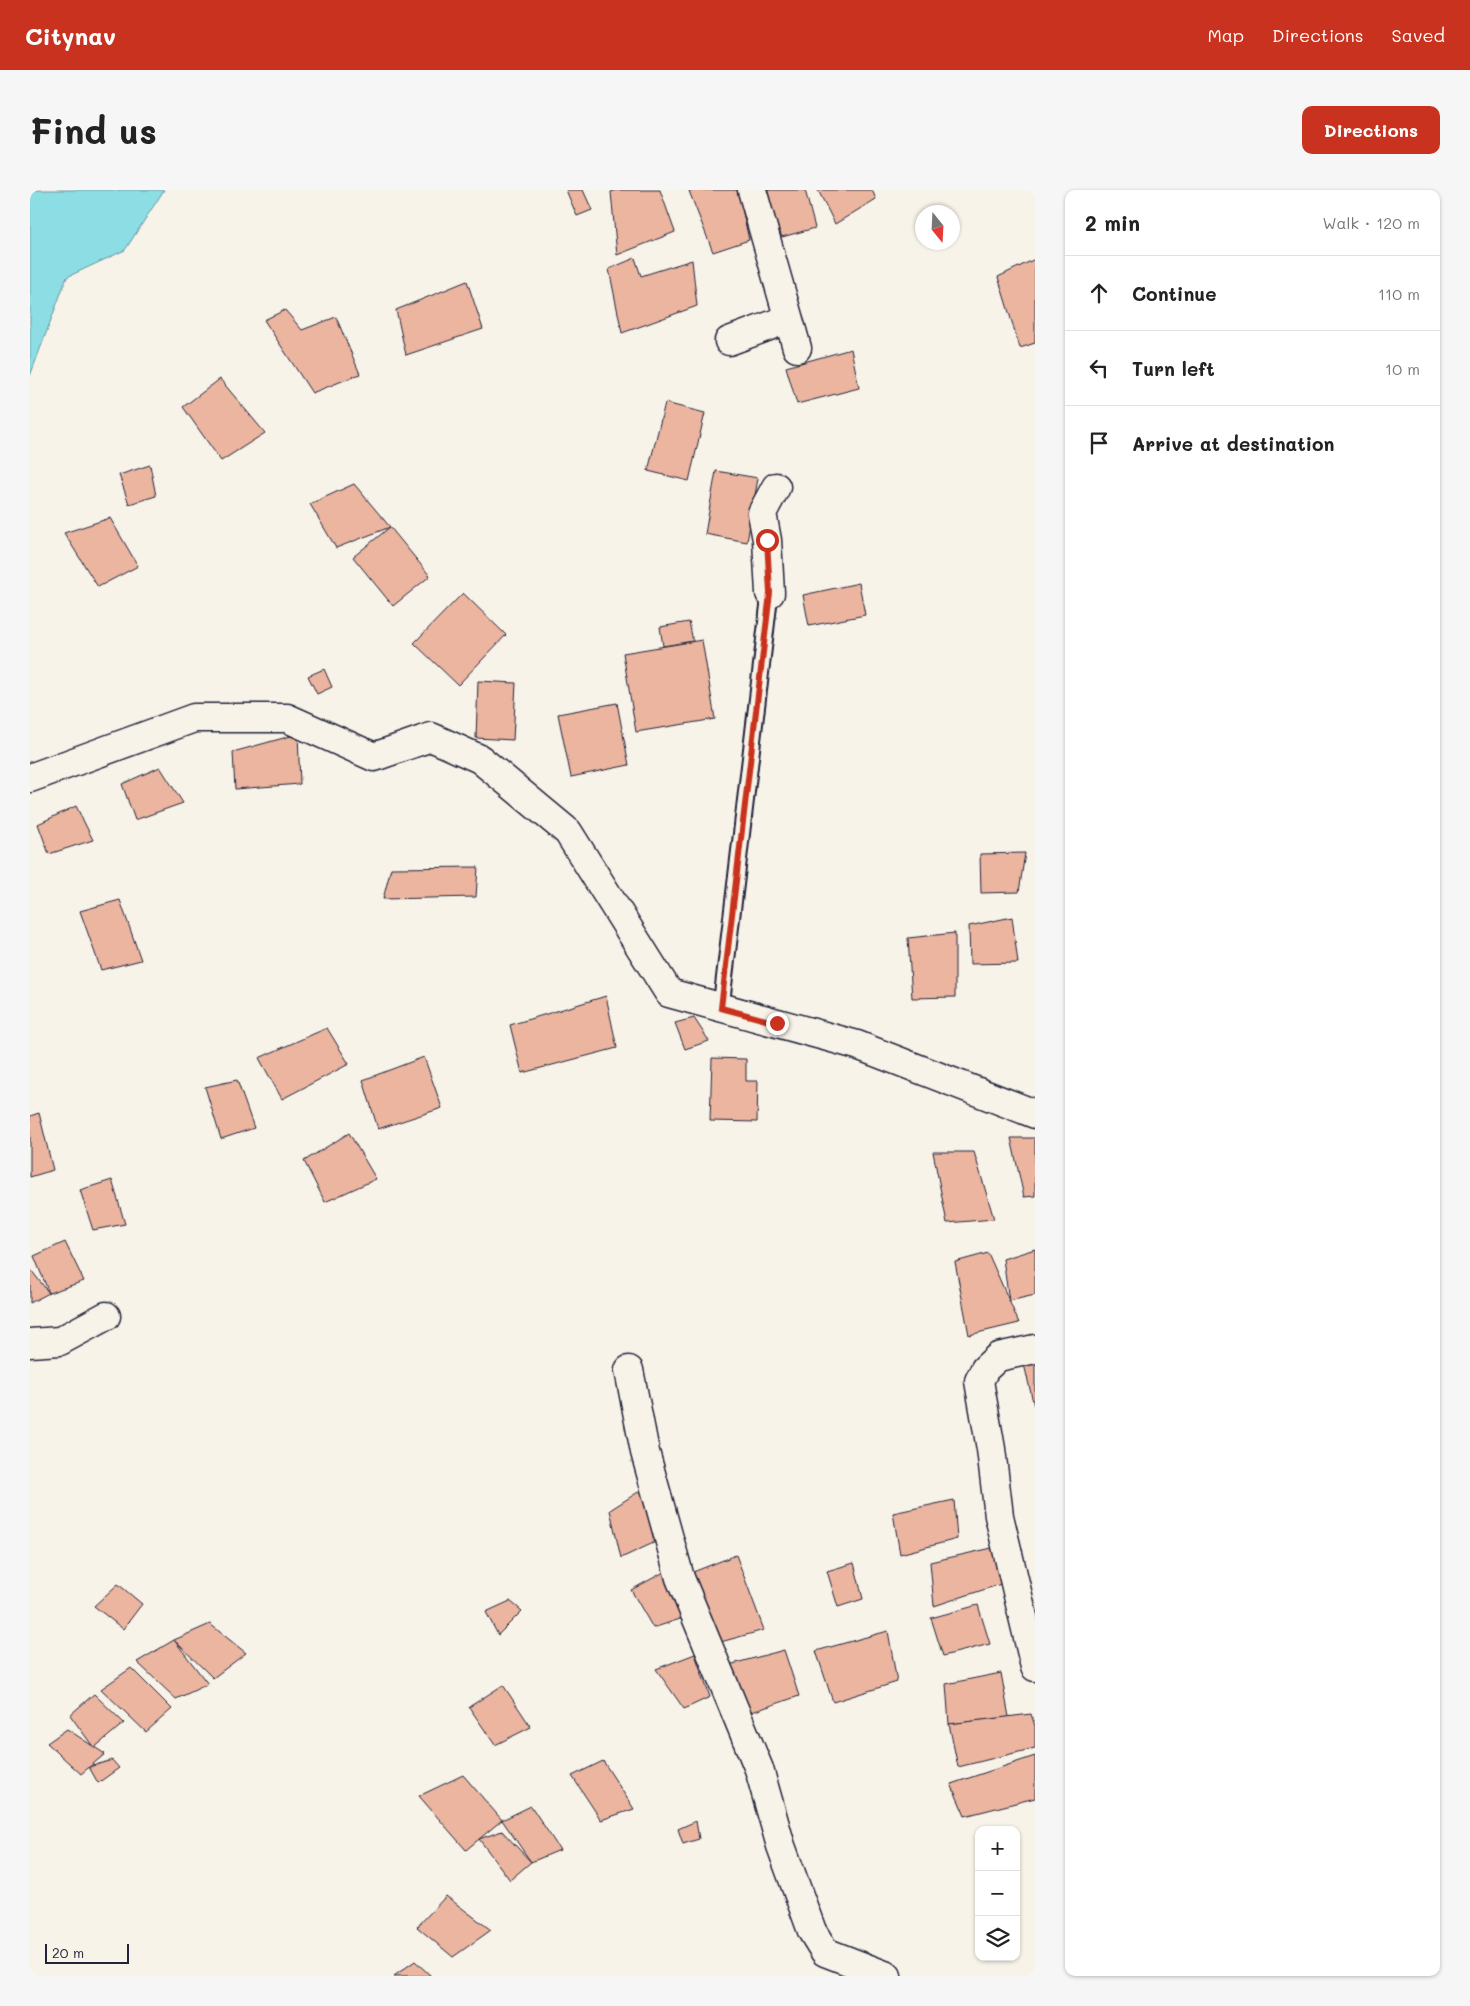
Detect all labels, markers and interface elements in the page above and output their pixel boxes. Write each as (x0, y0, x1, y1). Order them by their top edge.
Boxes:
text: Citynav (25, 20, 116, 51)
text: Map (1207, 23, 1244, 47)
text: Directions (1272, 23, 1364, 47)
text: Saved (1392, 23, 1445, 47)
button: Directions (1302, 106, 1440, 154)
text: Find us (30, 107, 157, 153)
north arrow (915, 205, 960, 250)
text: 2 min (1085, 209, 1140, 236)
text: Walk · 120 m (1322, 212, 1420, 233)
icon: ahead (1085, 279, 1113, 307)
text: Continue (1132, 281, 1217, 306)
text: 110 m (1378, 283, 1420, 304)
icon: left (1085, 354, 1113, 382)
text: Turn left (1132, 356, 1215, 381)
text: 10 m (1385, 358, 1420, 379)
icon: arrive (1085, 429, 1113, 457)
text: Arrive at destination (1132, 431, 1335, 456)
route start (756, 529, 779, 552)
route end (766, 1012, 789, 1035)
map controls (975, 1826, 1020, 1961)
button: + (975, 1826, 1020, 1871)
button: − (975, 1871, 1020, 1916)
button: layers (975, 1916, 1020, 1961)
scale bar (45, 1941, 129, 1964)
text: 20 m (52, 1943, 84, 1962)

